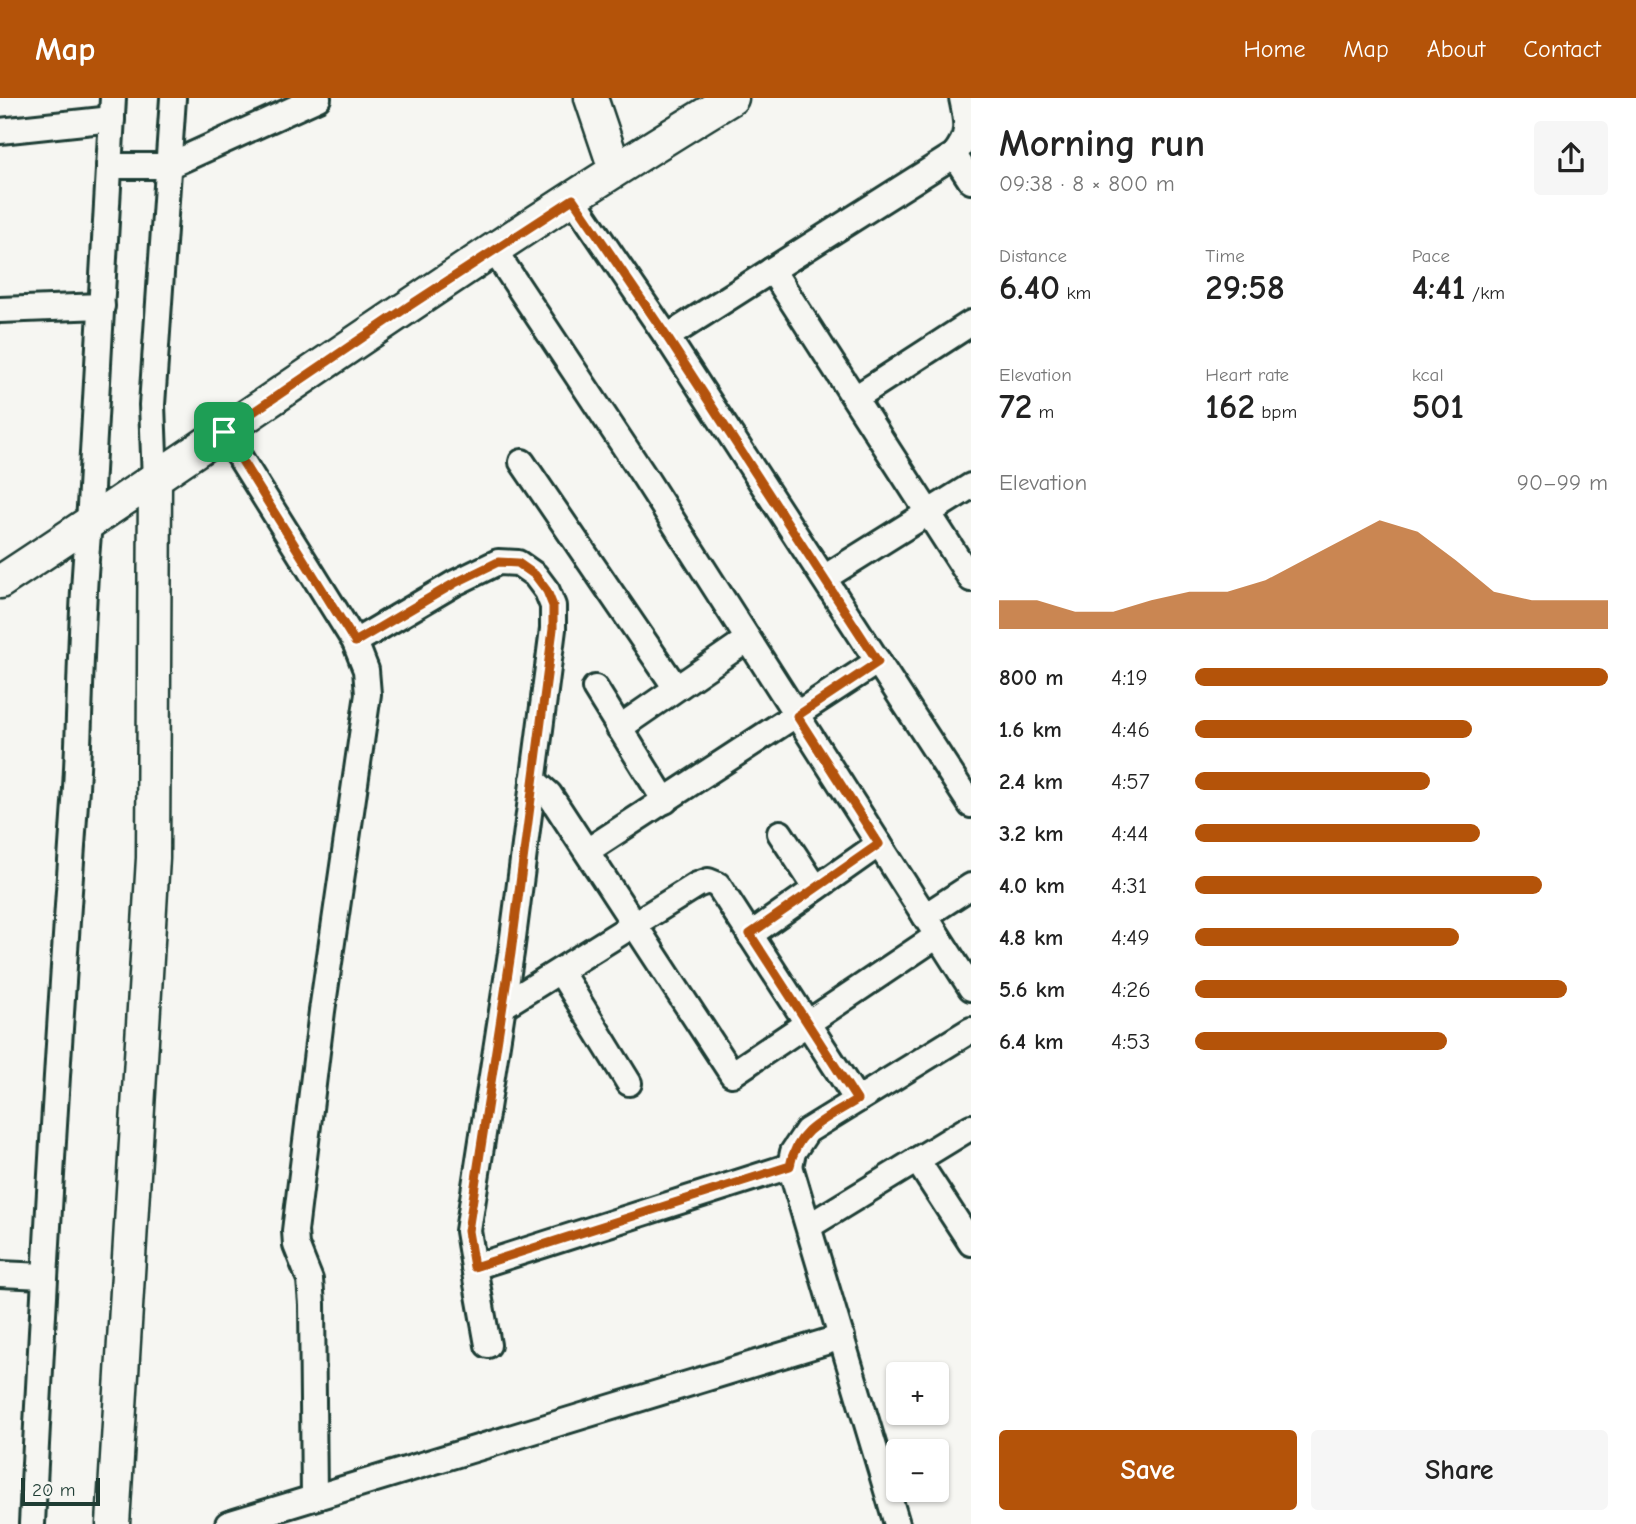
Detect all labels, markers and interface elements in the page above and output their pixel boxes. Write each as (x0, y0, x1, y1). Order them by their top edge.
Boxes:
text: Map (35, 30, 96, 68)
text: Home (1244, 35, 1305, 63)
text: Map (1343, 35, 1389, 63)
text: About (1427, 35, 1485, 63)
text: Contact (1523, 35, 1601, 63)
button: share (1534, 121, 1608, 195)
text: Morning run (999, 122, 1205, 166)
text: 09:38 · 8 × 800 m (999, 170, 1175, 197)
text: Distance (999, 245, 1067, 267)
text: Time (1205, 245, 1245, 267)
text: Pace (1412, 245, 1450, 267)
text: 6.40 (999, 267, 1060, 308)
text: 29:58 (1205, 267, 1285, 308)
text: 4:41 (1412, 267, 1466, 308)
text: km (1060, 282, 1091, 304)
text: /km (1466, 282, 1505, 304)
text: Elevation (999, 364, 1072, 386)
text: Heart rate (1205, 364, 1289, 386)
text: kcal (1412, 364, 1444, 386)
text: 72 (999, 386, 1032, 427)
text: 162 (1205, 386, 1255, 427)
text: 501 (1412, 386, 1464, 427)
text: m (1032, 401, 1054, 423)
text: bpm (1255, 401, 1297, 423)
pin (194, 402, 254, 462)
icon: arrive (205, 413, 243, 451)
text: Elevation (999, 469, 1087, 496)
text: 90–99 m (1517, 469, 1608, 496)
text: 800 m (999, 664, 1064, 691)
text: 4:19 (1111, 664, 1148, 691)
text: 1.6 km (999, 716, 1062, 743)
text: 4:46 (1111, 716, 1150, 743)
text: 2.4 km (999, 768, 1063, 795)
text: 4:57 (1111, 768, 1150, 795)
text: 3.2 km (999, 820, 1064, 847)
text: 4:44 (1111, 820, 1149, 847)
text: 4.0 km (999, 872, 1065, 899)
text: 4:31 (1111, 872, 1147, 899)
text: 4.8 km (999, 924, 1063, 951)
text: 4:49 (1111, 924, 1150, 951)
text: 5.6 km (999, 976, 1065, 1003)
text: 4:26 (1111, 976, 1151, 1003)
text: 6.4 km (999, 1028, 1064, 1055)
text: 4:53 (1111, 1028, 1150, 1055)
map controls (886, 1362, 949, 1502)
button: + (886, 1362, 949, 1425)
button: Save (999, 1430, 1297, 1510)
button: Share (1311, 1430, 1608, 1510)
button: − (886, 1439, 949, 1502)
scale bar (21, 1475, 100, 1507)
text: 20 m (32, 1479, 76, 1501)

